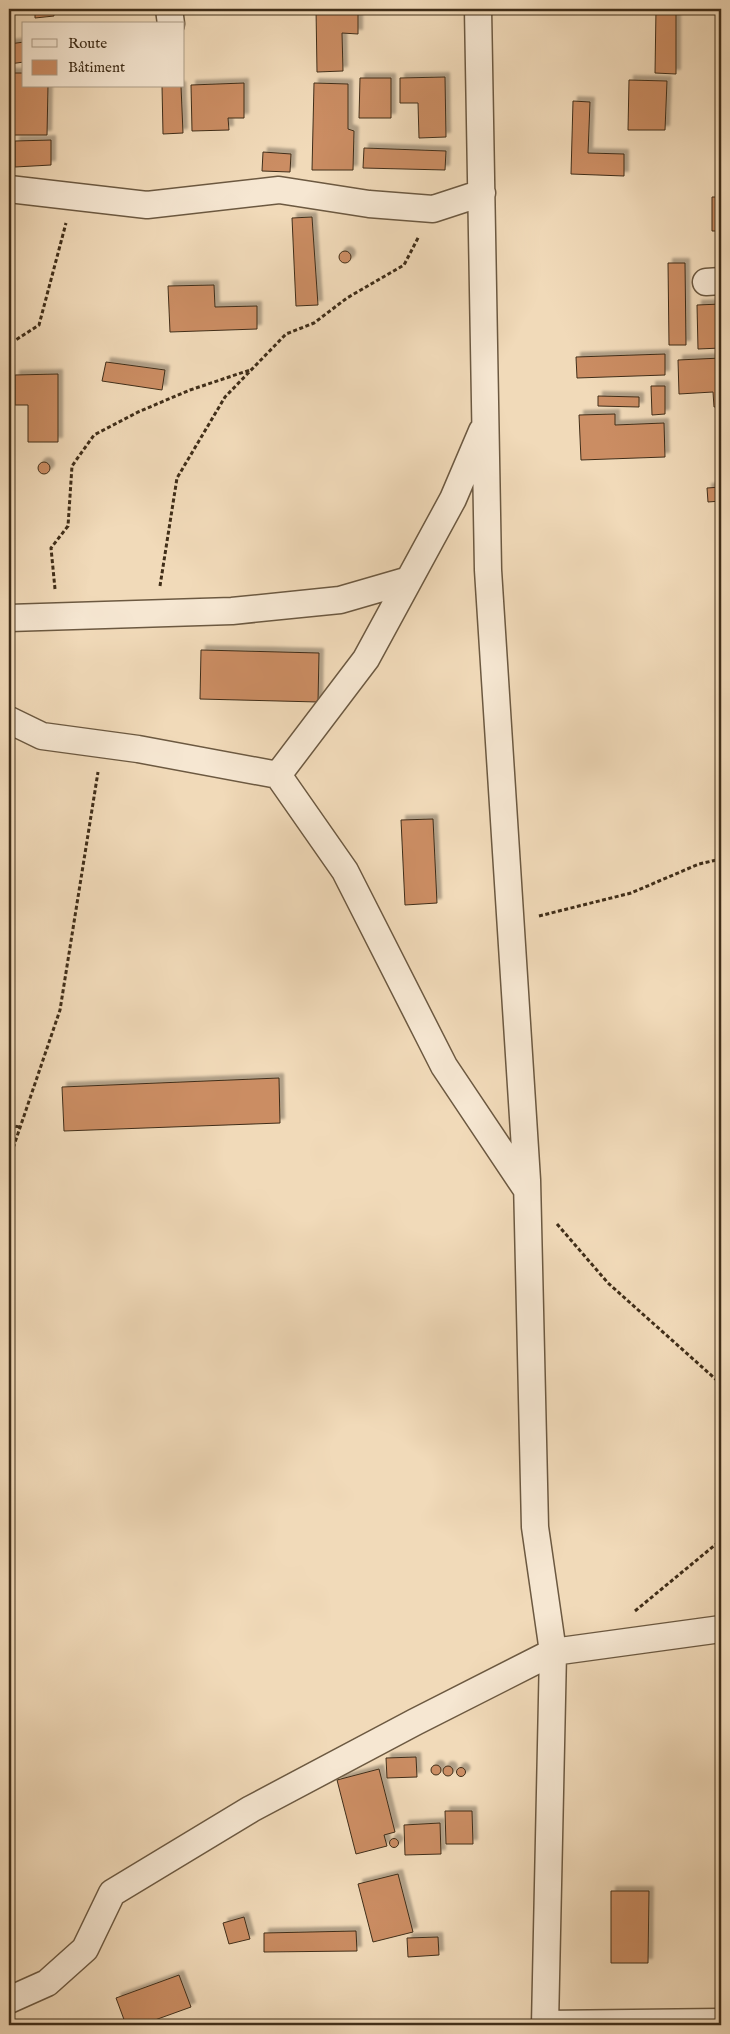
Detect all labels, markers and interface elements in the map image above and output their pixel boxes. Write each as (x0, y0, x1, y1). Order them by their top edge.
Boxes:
legend (22, 22, 185, 88)
text: Route (68, 34, 107, 53)
text: Bâtiment (68, 58, 125, 77)

